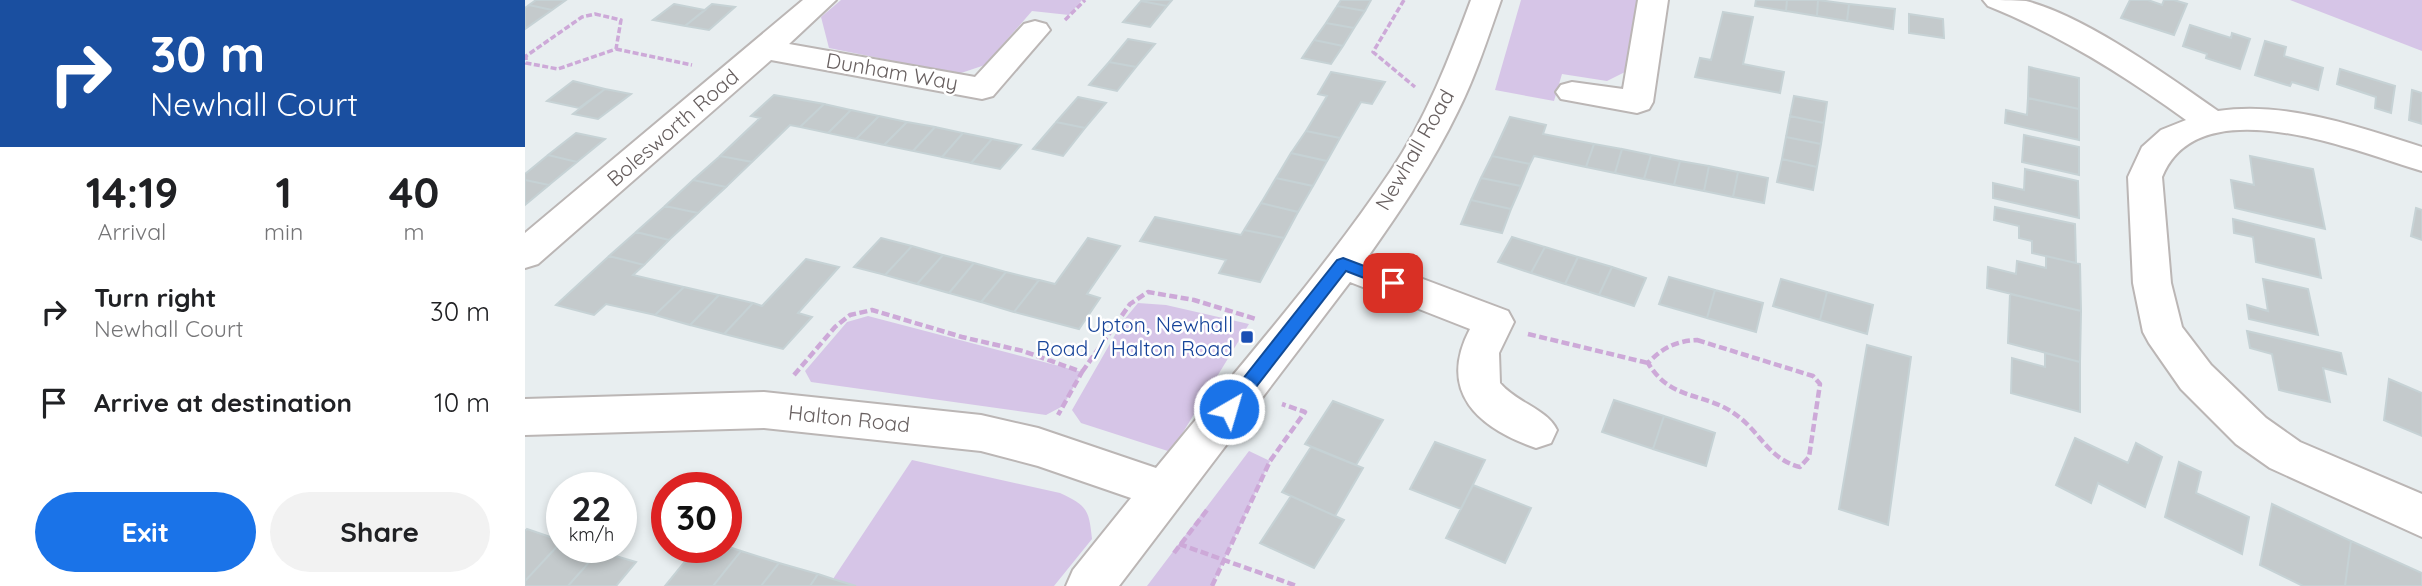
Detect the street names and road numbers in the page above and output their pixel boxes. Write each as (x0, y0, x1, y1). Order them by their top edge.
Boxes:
street label: Dunham Way (824, 47, 960, 95)
street label: Bolesworth Road (601, 63, 744, 192)
street label: Newhall Road (1369, 85, 1459, 214)
street label: Halton Road (787, 399, 911, 437)

